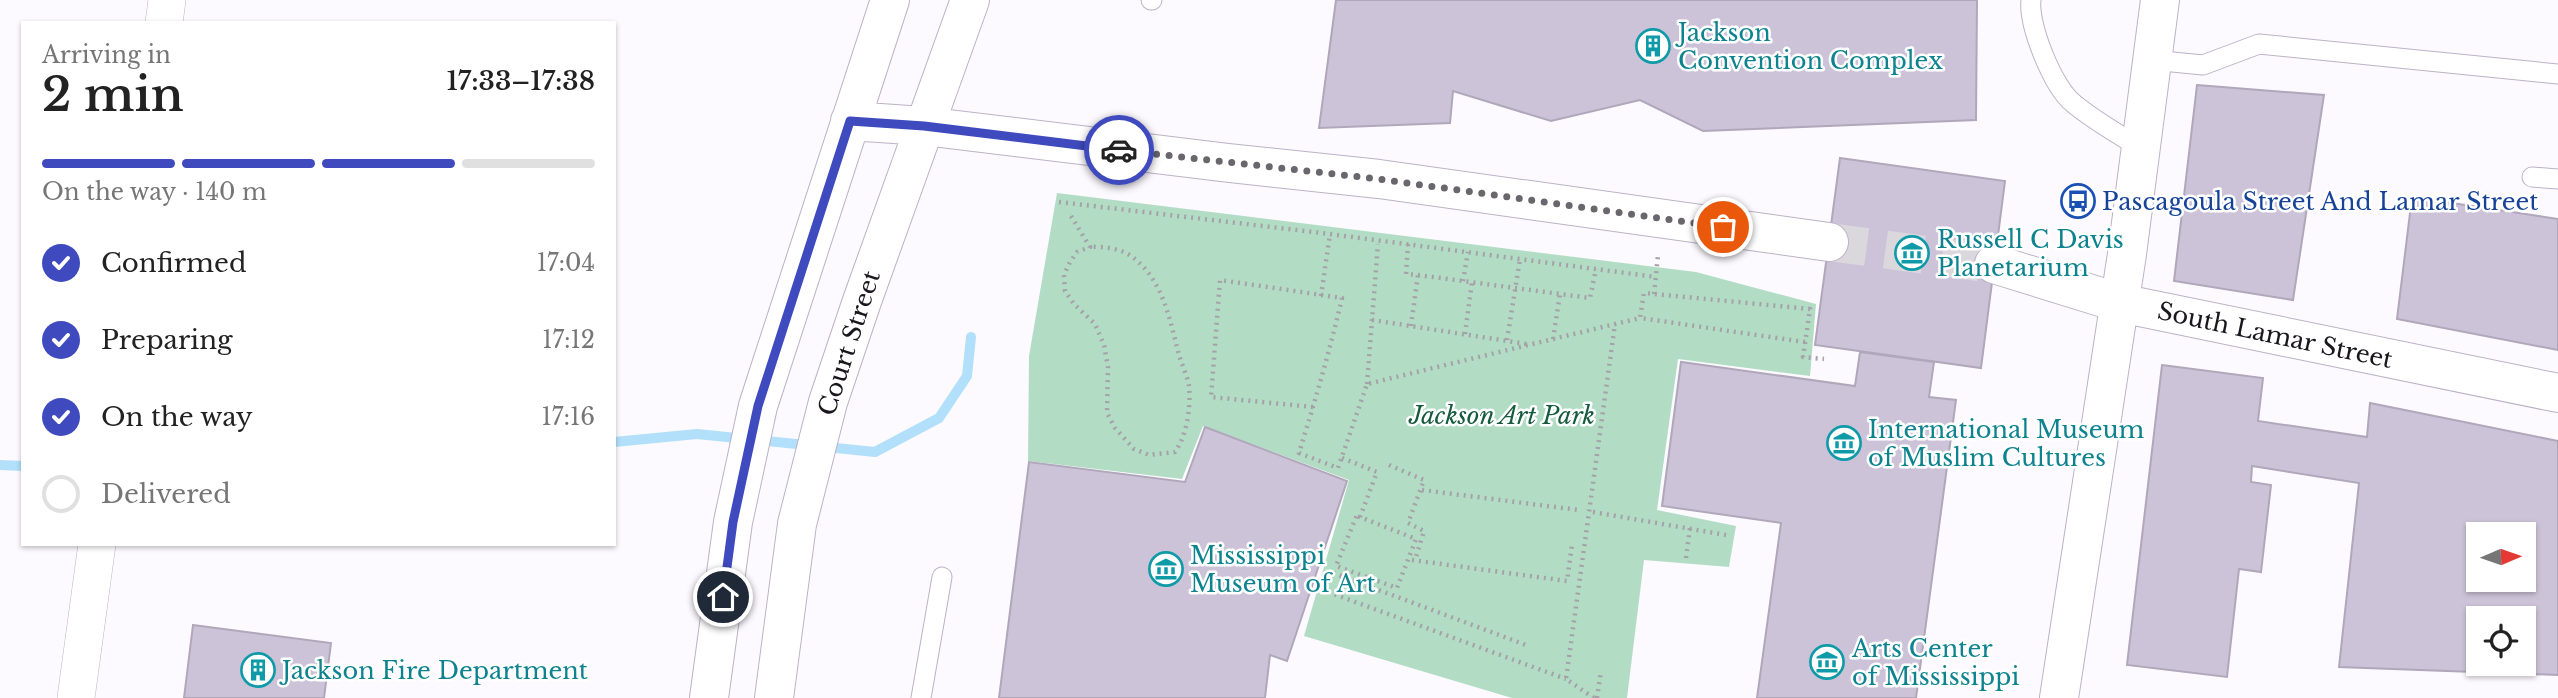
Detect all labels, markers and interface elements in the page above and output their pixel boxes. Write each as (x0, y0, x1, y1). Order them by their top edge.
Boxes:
place label: Jackson Convention Complex (1675, 18, 1943, 75)
building icon: Jackson Convention Complex (1634, 27, 1672, 65)
text: Arriving in (42, 41, 171, 69)
text: 17:33–17:38 (446, 65, 595, 97)
text: 2 min (42, 66, 184, 123)
courier (1084, 115, 1154, 185)
icon: car (1100, 131, 1138, 169)
text: On the way · 140 m (42, 178, 267, 206)
bus stop icon: Pascagoula Street And Lamar Street (2059, 182, 2097, 220)
place label: Pascagoula Street And Lamar Street (2102, 187, 2538, 216)
pin (1693, 197, 1753, 257)
icon: bag (1704, 208, 1742, 246)
place label: Russell C Davis Planetarium (1937, 225, 2124, 282)
museum icon: Russell C Davis Planetarium (1893, 234, 1931, 272)
icon: check (42, 244, 80, 282)
text: Confirmed (101, 247, 246, 279)
text: 17:04 (537, 249, 595, 277)
street label: Court Street (812, 267, 886, 419)
street label: South Lamar Street (2155, 296, 2395, 374)
icon: check (42, 321, 80, 359)
text: Preparing (101, 324, 233, 356)
text: 17:12 (542, 326, 595, 354)
icon: check (42, 398, 80, 436)
text: On the way (101, 401, 253, 433)
park label: Jackson Art Park (1408, 401, 1595, 430)
text: 17:16 (542, 403, 595, 431)
place label: International Museum of Muslim Cultures (1868, 415, 2145, 472)
museum icon: International Museum of Muslim Cultures (1825, 424, 1863, 462)
text: Delivered (101, 478, 231, 510)
north arrow (2466, 522, 2536, 592)
map controls (2466, 522, 2536, 676)
place label: Mississippi Museum of Art (1190, 541, 1376, 598)
museum icon: Mississippi Museum of Art (1147, 550, 1185, 588)
pin (693, 567, 753, 627)
icon: home (704, 578, 742, 616)
button: locate (2466, 606, 2536, 676)
place label: Arts Center of Mississippi (1851, 634, 2020, 691)
museum icon: Arts Center of Mississippi (1808, 643, 1846, 681)
building icon: Jackson Fire Department (239, 651, 277, 689)
place label: Jackson Fire Department (279, 656, 588, 685)

